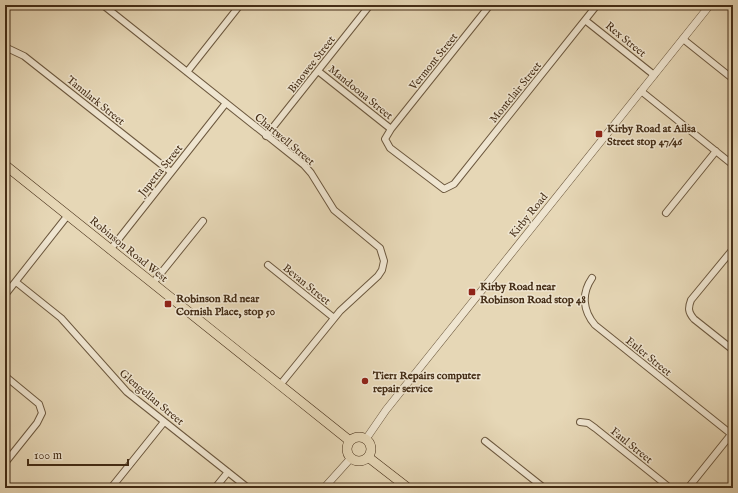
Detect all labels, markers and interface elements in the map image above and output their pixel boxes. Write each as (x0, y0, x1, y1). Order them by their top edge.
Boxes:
street label: Rex Street (602, 19, 649, 61)
street label: Vermont Street (406, 30, 461, 94)
street label: Binowee Street (285, 33, 339, 96)
street label: Montclair Street (487, 59, 545, 126)
street label: Mandoona Street (325, 62, 396, 123)
street label: Tannlark Street (63, 73, 128, 129)
street label: Chartwell Street (251, 111, 317, 169)
place label: Kirby Road at Ailsa Street stop 47/46 (607, 122, 696, 149)
marker: Kirby Road at Ailsa Street stop 47/46 (594, 129, 604, 139)
street label: Jupetta Street (134, 142, 186, 201)
street label: Kirby Road (507, 190, 551, 241)
street label: Robinson Road West (86, 214, 171, 286)
street label: Bevan Street (280, 261, 333, 308)
place label: Kirby Road near Robinson Road stop 48 (480, 280, 586, 307)
marker: Kirby Road near Robinson Road stop 48 (467, 287, 477, 297)
place label: Robinson Rd near Cornish Place, stop 50 (176, 292, 276, 319)
marker: Robinson Rd near Cornish Place, stop 50 (163, 299, 173, 309)
street label: Euler Street (623, 334, 674, 380)
street label: Glengellan Street (116, 367, 187, 429)
place label: Tier1 Repairs computer repair service (372, 369, 481, 396)
marker: Tier1 Repairs computer repair service (360, 376, 370, 386)
street label: Faul Street (608, 425, 655, 467)
scale bar (28, 441, 128, 467)
text: 100 m (34, 448, 62, 463)

